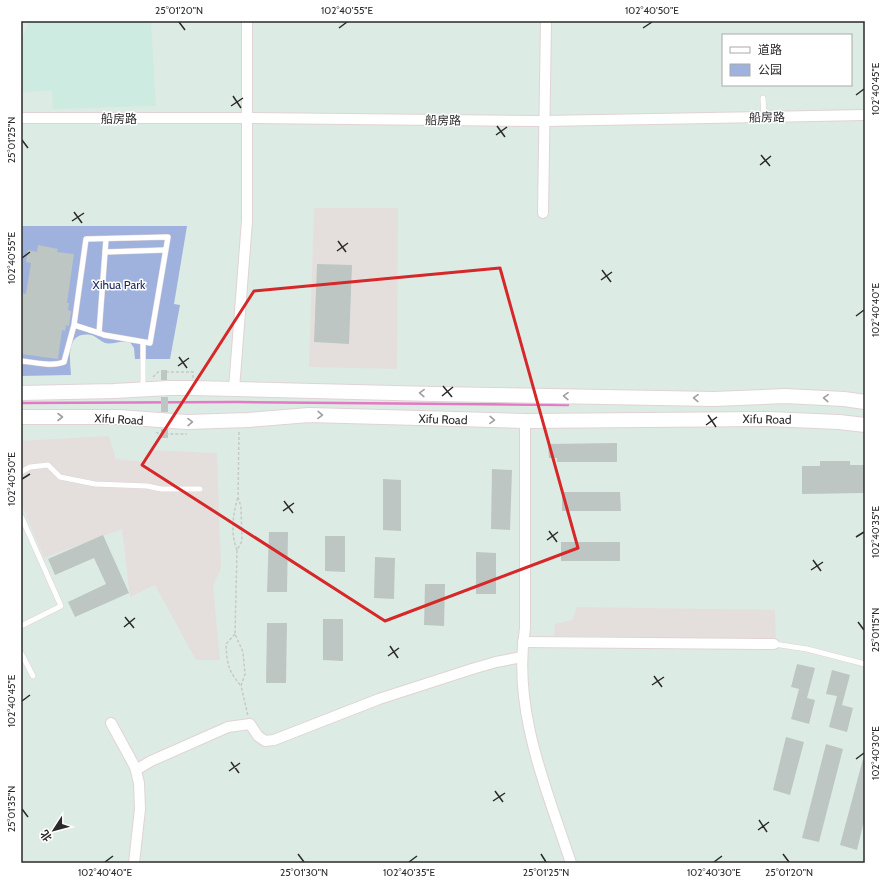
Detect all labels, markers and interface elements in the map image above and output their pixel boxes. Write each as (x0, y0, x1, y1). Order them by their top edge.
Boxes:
text: 25°01'20"N (155, 4, 203, 17)
text: 102°40'55"E (321, 4, 374, 17)
text: 102°40'50"E (625, 4, 679, 17)
legend (722, 34, 852, 86)
text: 道路 (758, 42, 782, 57)
text: 公园 (758, 62, 782, 77)
text: 102°40'45"E (869, 62, 882, 115)
street label: 船房路 (749, 109, 785, 125)
street label: 船房路 (101, 111, 137, 126)
street label: 船房路 (425, 112, 461, 128)
text: 25°01'25"N (5, 117, 18, 163)
text: 102°40'55"E (5, 231, 18, 284)
park label: Xihua Park (93, 277, 146, 292)
text: 102°40'40"E (869, 283, 882, 337)
one-way arrow (419, 389, 425, 398)
one-way arrow (563, 392, 569, 400)
one-way arrow (693, 394, 699, 402)
one-way arrow (823, 394, 829, 403)
street label: Xifu Road (94, 410, 144, 428)
one-way arrow (317, 411, 323, 419)
street label: Xifu Road (418, 411, 468, 427)
street label: Xifu Road (742, 411, 792, 427)
one-way arrow (57, 413, 63, 421)
one-way arrow (489, 416, 495, 424)
one-way arrow (187, 418, 193, 426)
text: 102°40'50"E (5, 452, 18, 506)
text: 102°40'35"E (869, 505, 882, 558)
text: 25°01'15"N (869, 608, 882, 652)
text: 102°40'45"E (5, 674, 18, 727)
text: 102°40'30"E (869, 726, 882, 780)
text: 25°01'35"N (5, 786, 18, 832)
north arrow (34, 810, 74, 850)
text: 北 (37, 827, 55, 844)
text: 102°40'40"E (78, 866, 132, 879)
text: 25°01'30"N (280, 866, 328, 879)
text: 102°40'35"E (383, 866, 436, 879)
text: 25°01'25"N (523, 866, 569, 879)
text: 102°40'30"E (687, 866, 741, 879)
text: 25°01'20"N (765, 866, 813, 879)

